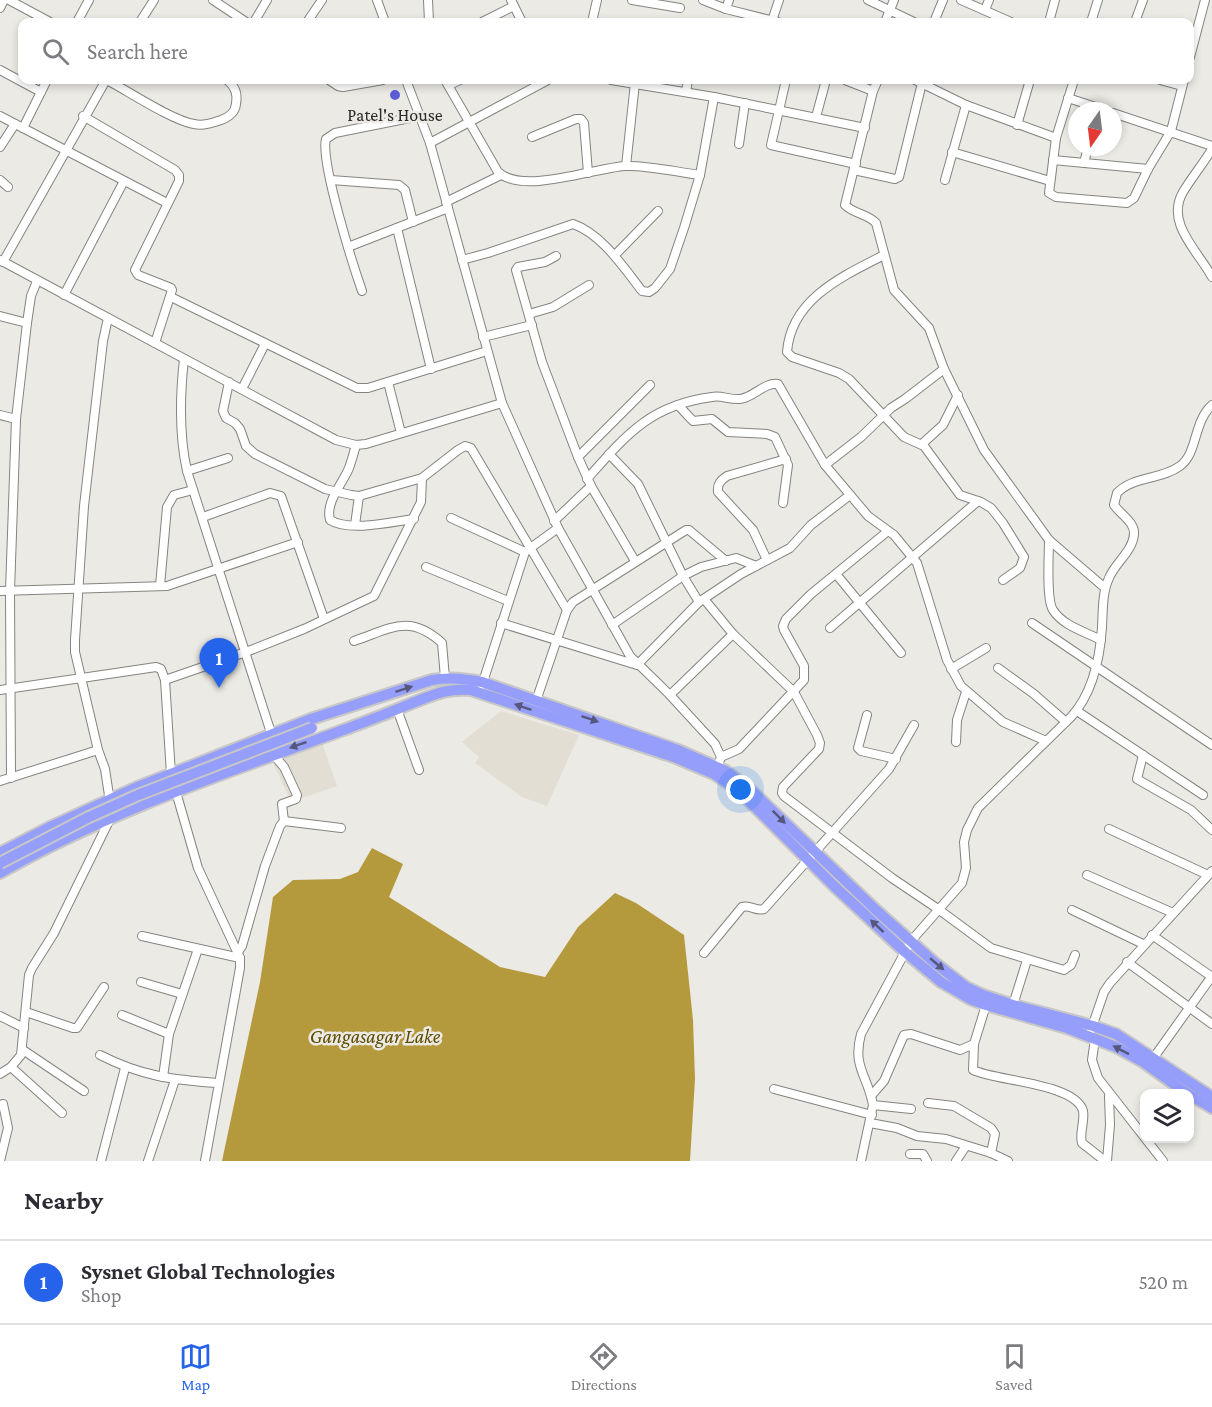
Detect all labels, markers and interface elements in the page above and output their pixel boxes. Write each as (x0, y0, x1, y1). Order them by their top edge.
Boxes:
search box (18, 18, 1194, 84)
icon: search (39, 35, 72, 68)
text: Search here (87, 39, 188, 64)
marker: Patel's House (388, 88, 402, 102)
north arrow (1068, 102, 1122, 156)
place label: Patel's House (347, 105, 443, 125)
pin: 1 (200, 638, 238, 688)
one-way arrow (395, 684, 413, 693)
one-way arrow (514, 701, 532, 711)
one-way arrow (581, 715, 599, 725)
one-way arrow (289, 741, 307, 751)
your location (726, 775, 755, 804)
one-way arrow (772, 810, 786, 825)
one-way arrow (870, 920, 885, 933)
one-way arrow (929, 958, 945, 971)
water label: Gangasagar Lake (310, 1025, 441, 1048)
one-way arrow (1113, 1045, 1130, 1055)
map controls (1140, 1089, 1194, 1143)
button: layers (1140, 1089, 1194, 1143)
text: Nearby (24, 1186, 103, 1215)
text: Sysnet Global Technologies (81, 1259, 335, 1284)
text: 1 (40, 1271, 47, 1293)
text: 520 m (1138, 1271, 1188, 1293)
text: Shop (81, 1284, 122, 1306)
tab: Map (179, 1340, 212, 1393)
tab: Directions (571, 1340, 637, 1393)
tab: Saved (995, 1340, 1033, 1393)

